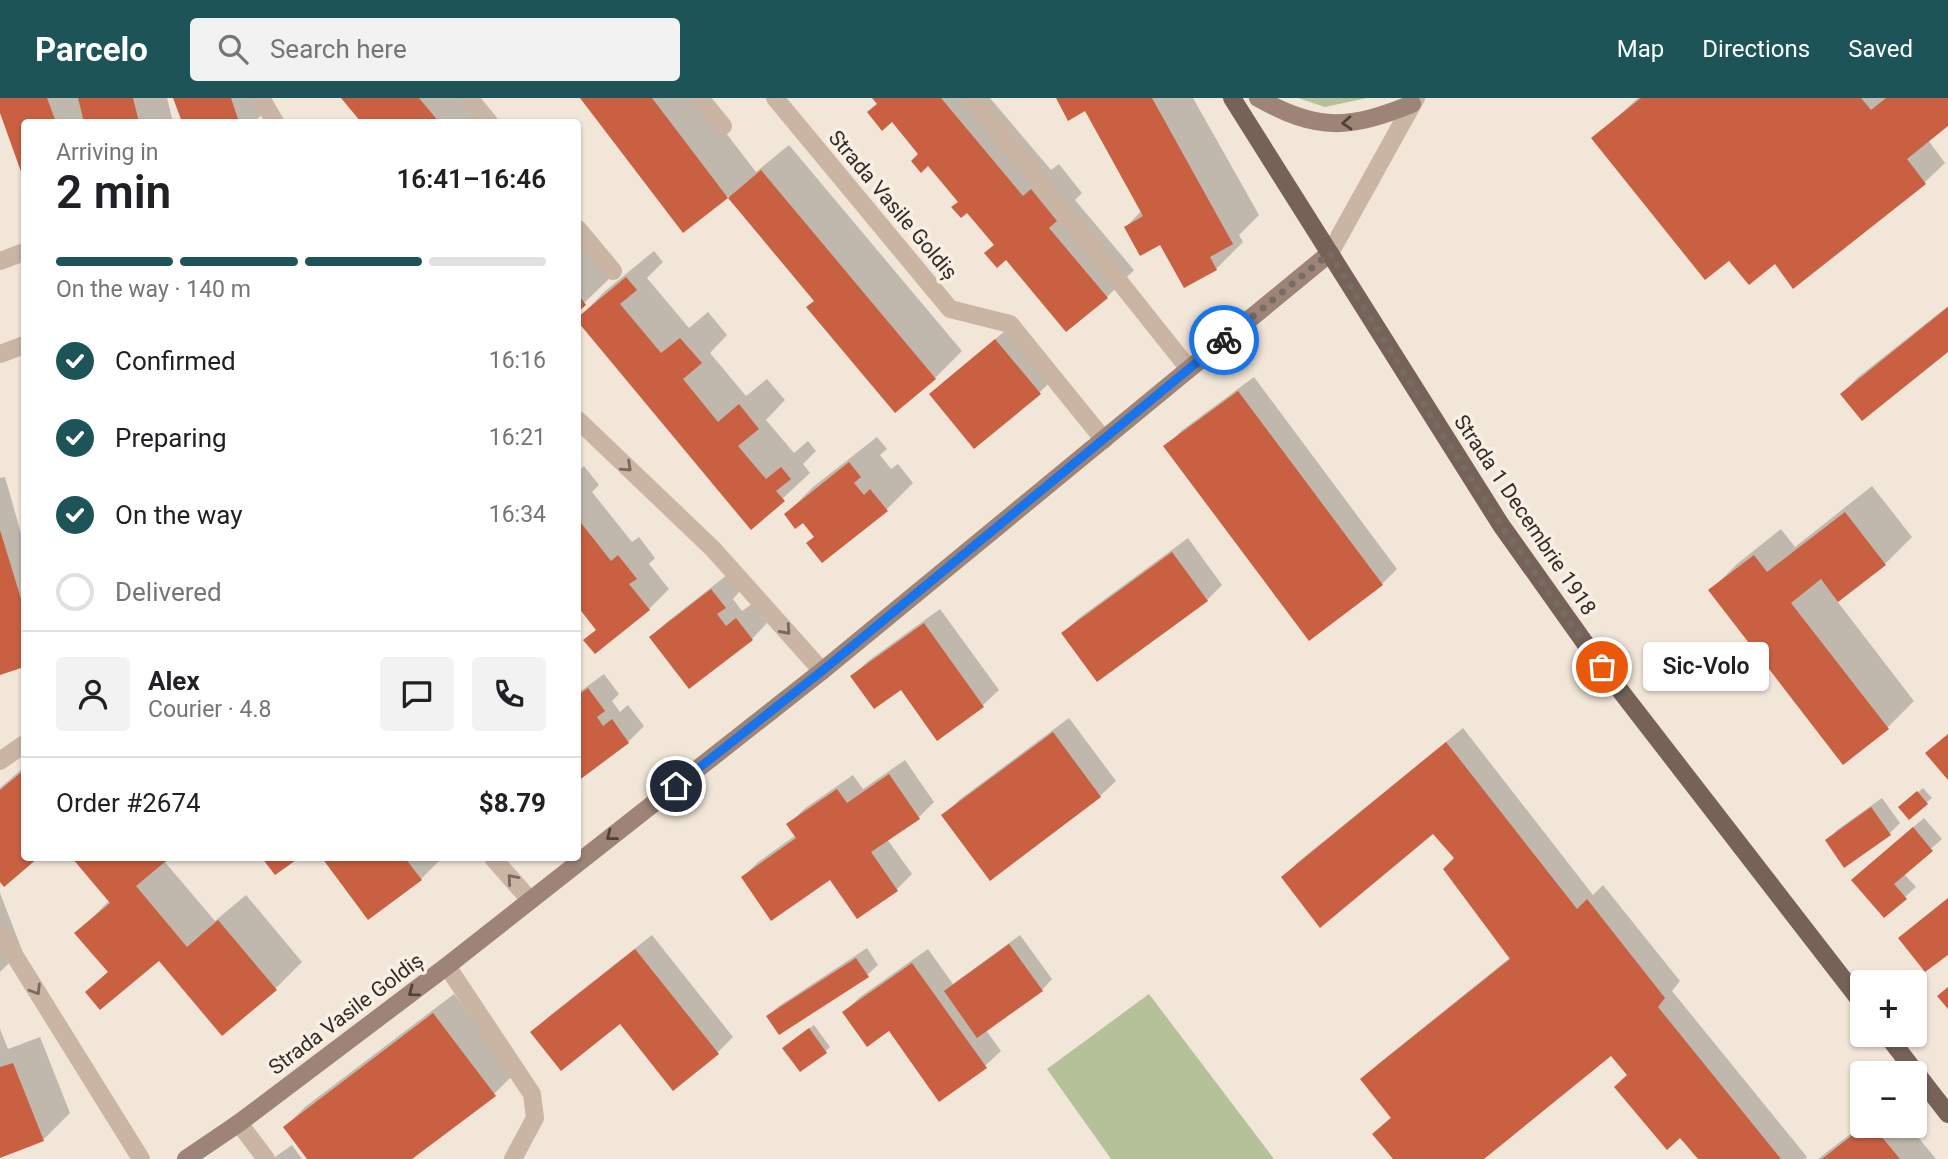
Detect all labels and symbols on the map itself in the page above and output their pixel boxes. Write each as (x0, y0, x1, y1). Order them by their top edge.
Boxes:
one-way arrow (1341, 115, 1352, 130)
street label: Strada Vasile Goldiș (824, 126, 962, 284)
courier (1189, 305, 1259, 375)
street label: Strada 1 Decembrie 1918 (1449, 410, 1601, 620)
one-way arrow (619, 459, 632, 472)
one-way arrow (778, 622, 790, 635)
pin (1572, 637, 1632, 697)
callout: Sic-Volo (1644, 642, 1770, 692)
pin (646, 756, 706, 816)
one-way arrow (606, 828, 619, 841)
one-way arrow (507, 874, 520, 887)
street label: Strada Vasile Goldiș (264, 948, 428, 1080)
one-way arrow (27, 982, 40, 995)
one-way arrow (408, 984, 421, 996)

